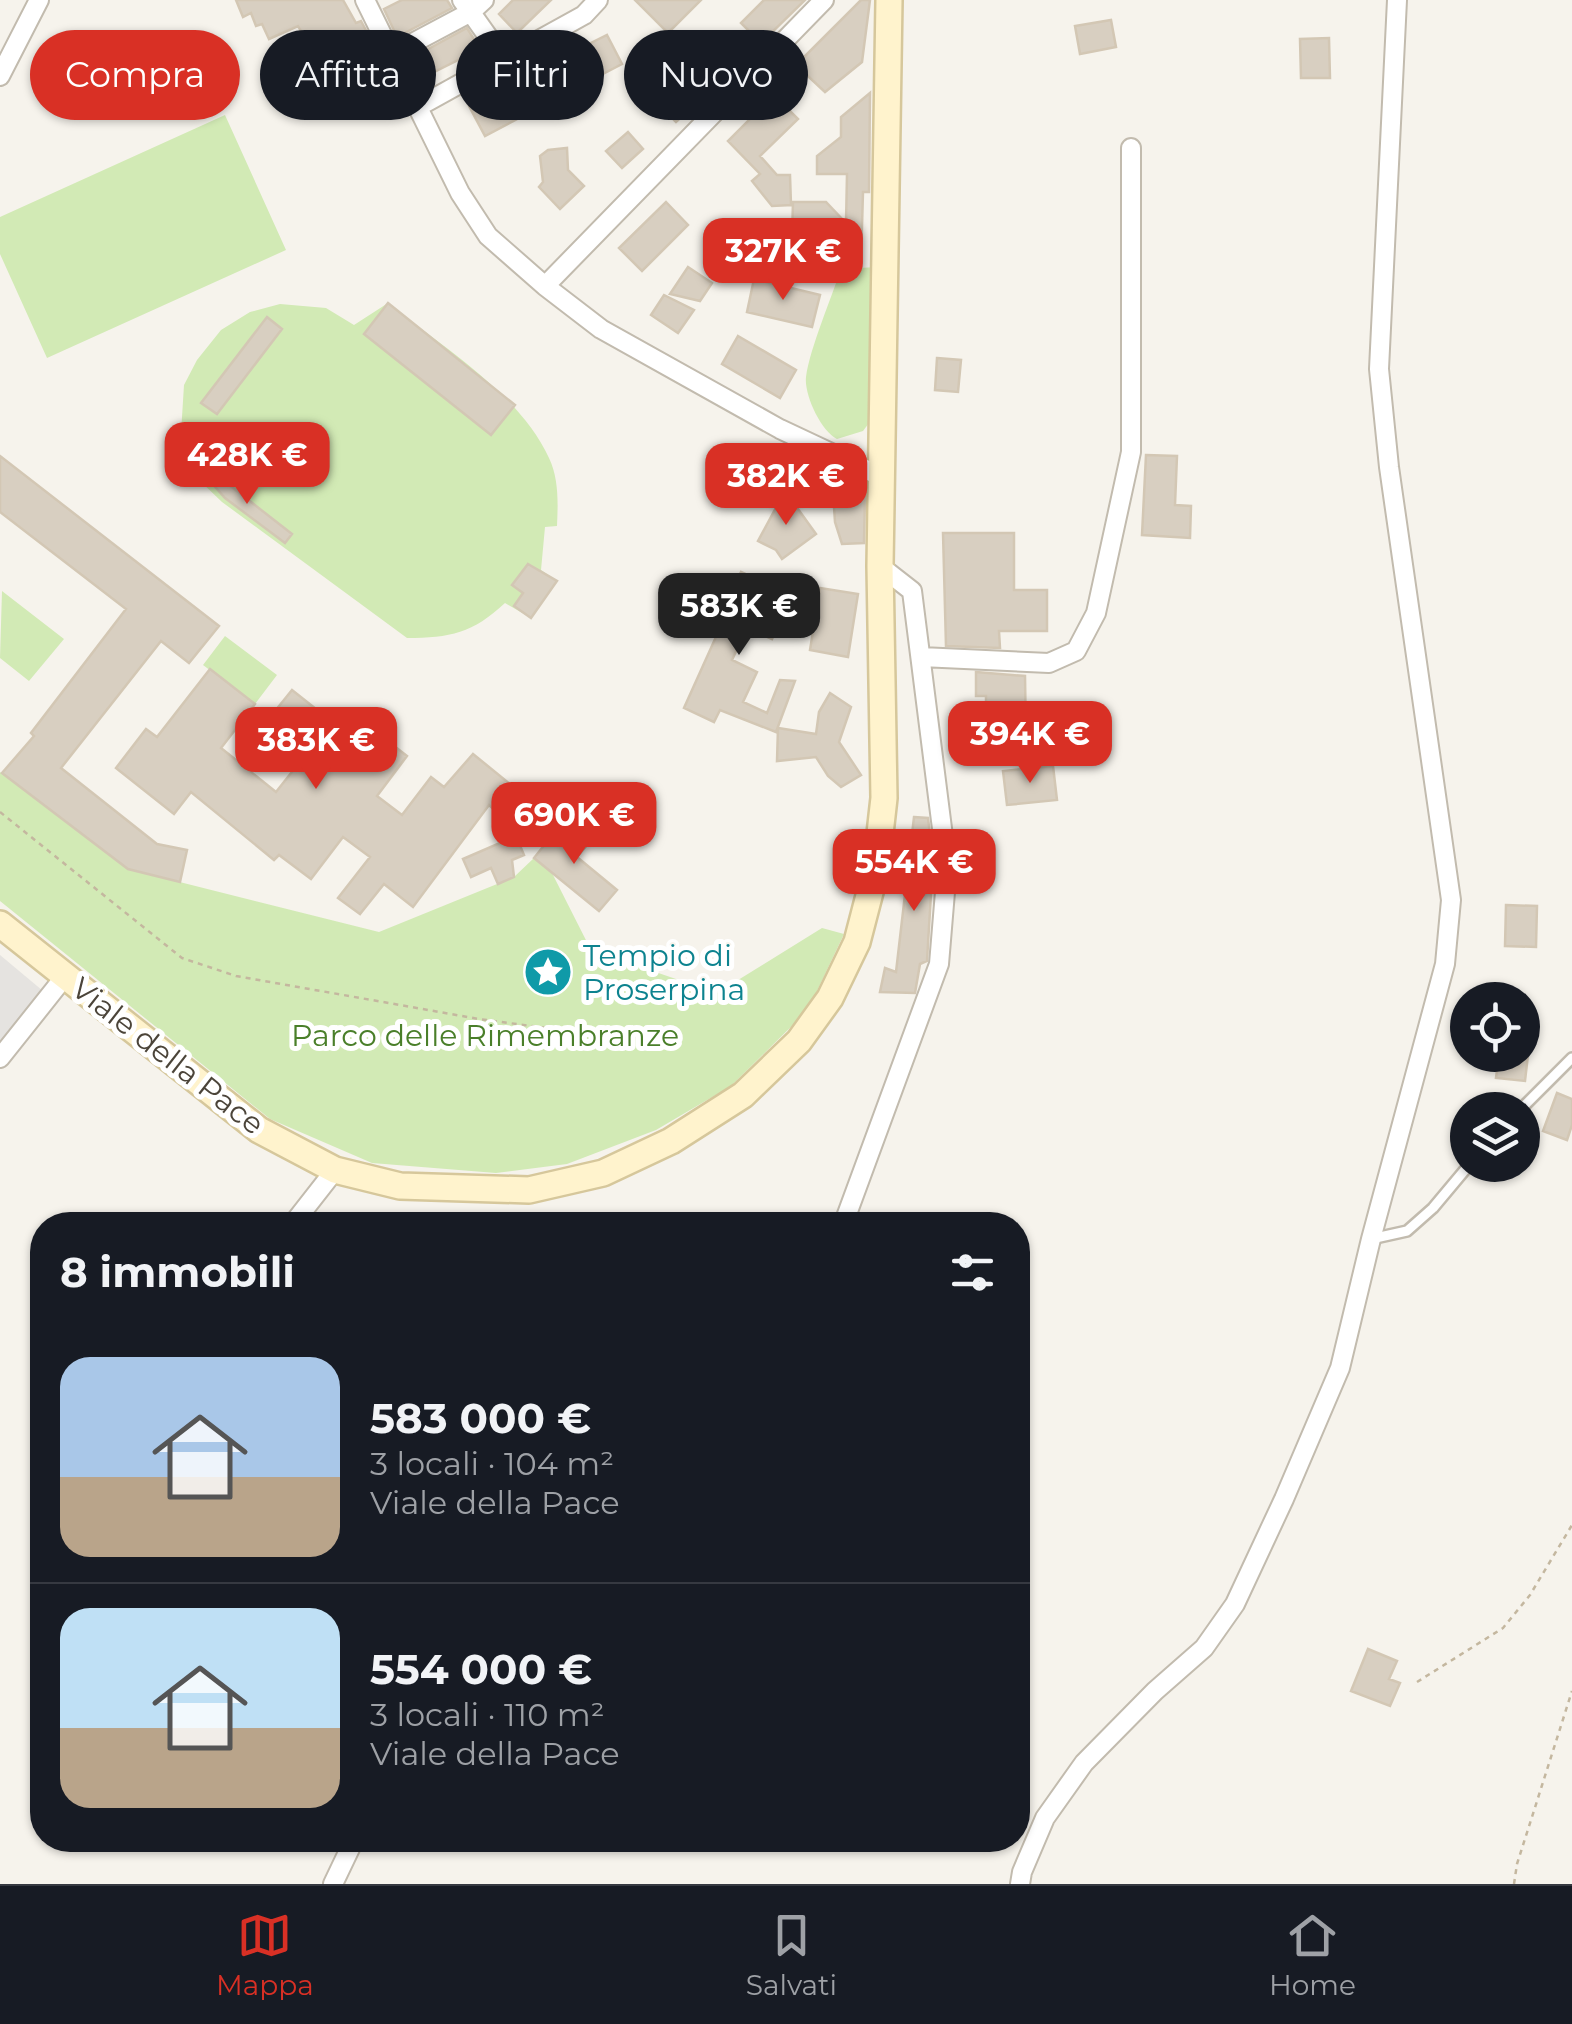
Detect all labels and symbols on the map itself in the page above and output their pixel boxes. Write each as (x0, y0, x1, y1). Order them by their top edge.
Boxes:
pin: 327K € (702, 218, 864, 303)
pin: 428K € (166, 422, 328, 507)
pin: 382K € (705, 443, 867, 528)
pin: 583K € (658, 573, 820, 658)
pin: 394K € (949, 701, 1111, 786)
pin: 383K € (235, 707, 397, 792)
pin: 690K € (493, 782, 655, 867)
pin: 554K € (833, 829, 995, 914)
place label: Tempio di Proserpina (583, 937, 745, 1008)
place icon: Tempio di Proserpina (522, 946, 574, 998)
street label: Viale della Pace (64, 969, 272, 1143)
park label: Parco delle Rimembranze (291, 1017, 679, 1054)

